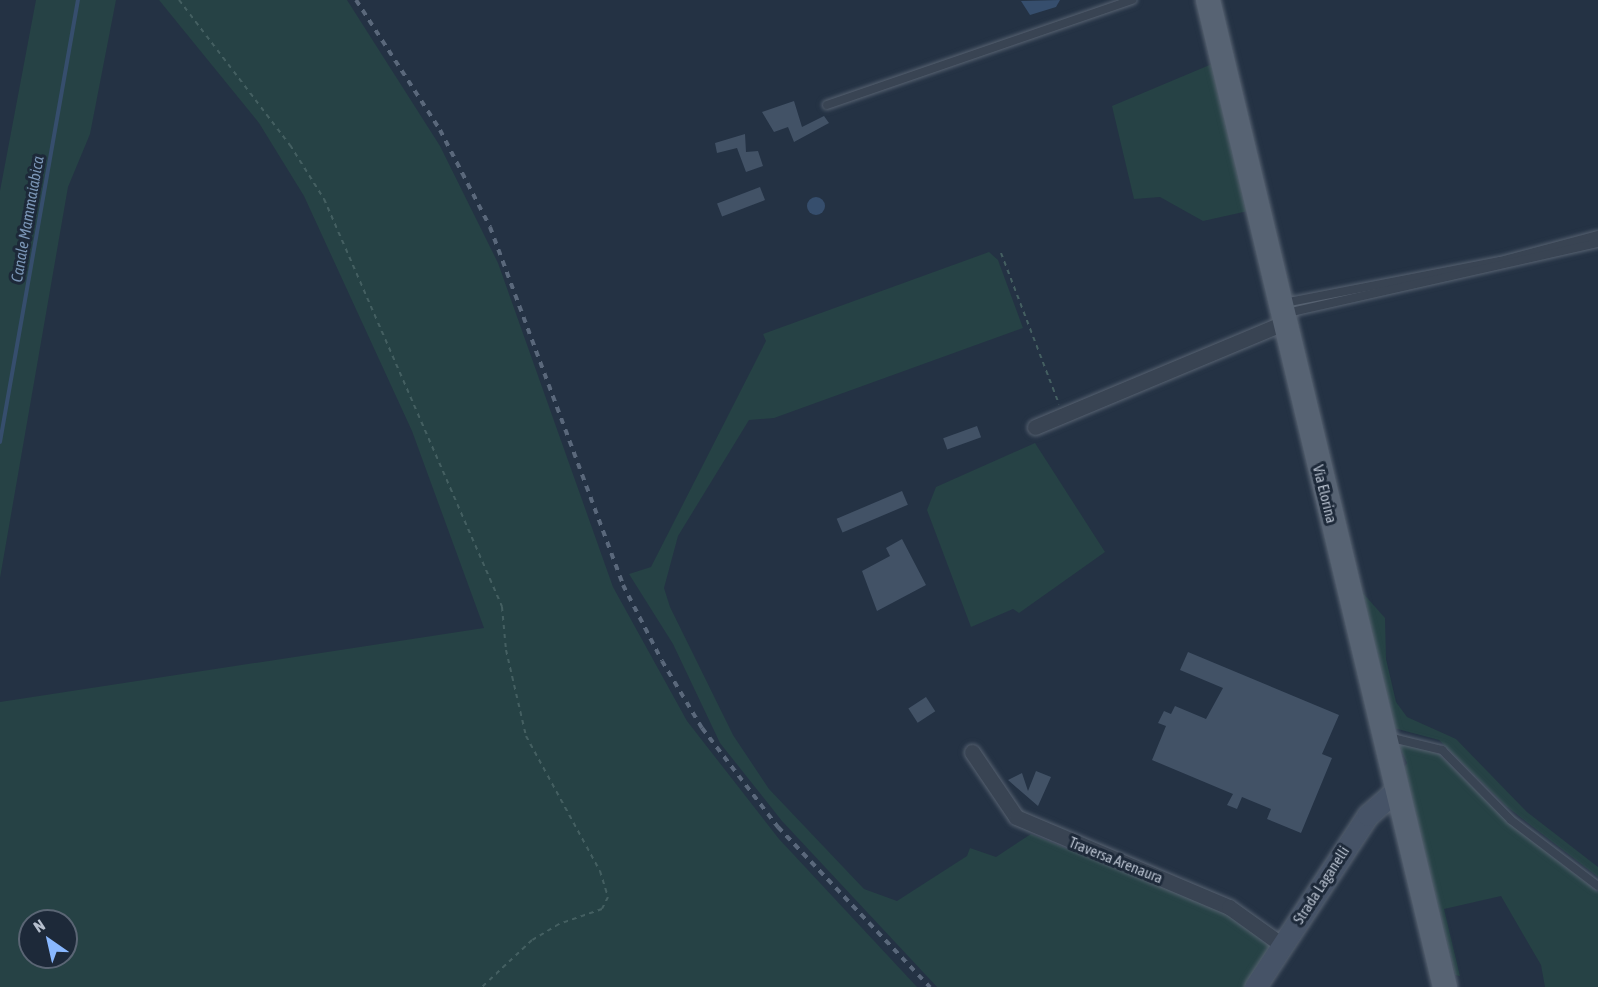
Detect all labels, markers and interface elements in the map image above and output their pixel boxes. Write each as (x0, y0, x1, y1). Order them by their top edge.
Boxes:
water label: Canale Mammaiabica (6, 154, 48, 284)
street label: Via Elorina (1309, 463, 1341, 525)
street label: Traversa Arenaura (1066, 833, 1166, 887)
street label: Strada Laganelli (1289, 843, 1353, 927)
north arrow (18, 909, 78, 969)
text: N (30, 916, 48, 936)

